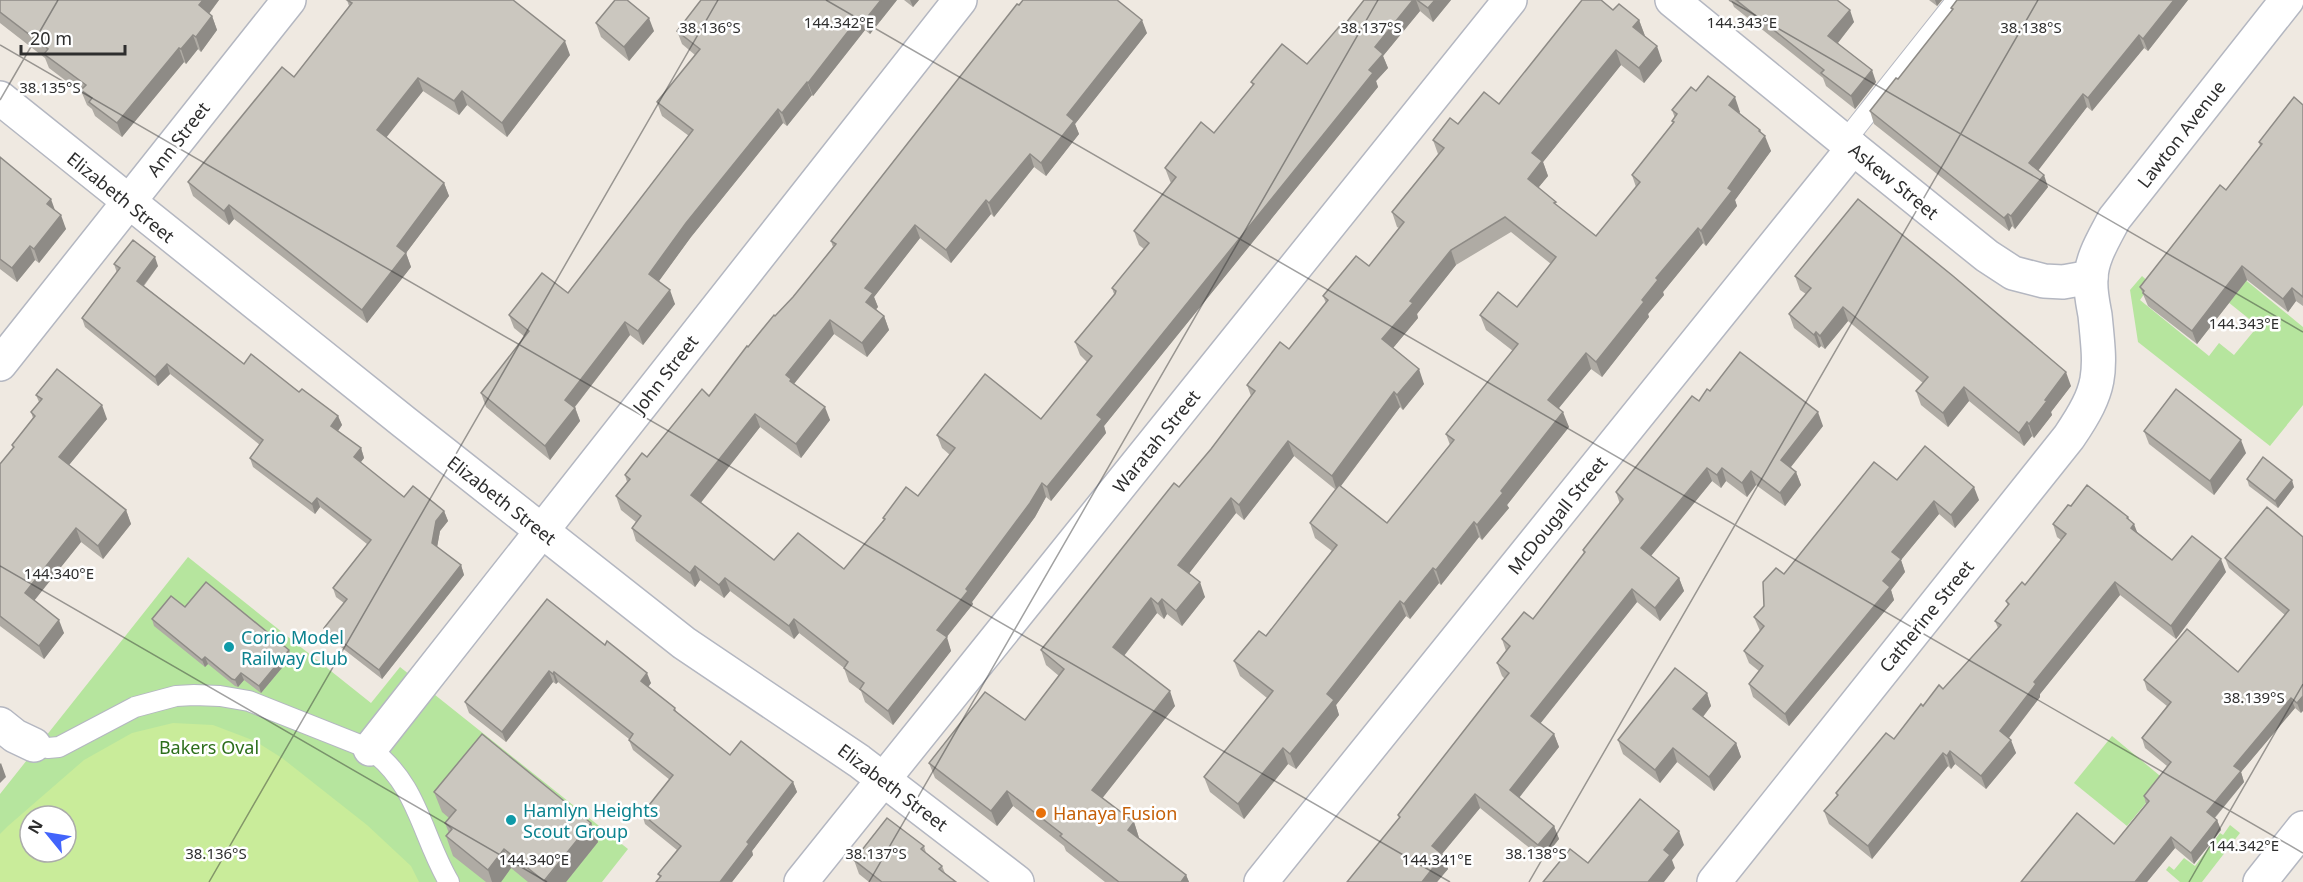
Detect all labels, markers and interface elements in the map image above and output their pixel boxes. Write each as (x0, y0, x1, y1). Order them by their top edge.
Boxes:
text: 144.342°E (804, 12, 874, 32)
text: 144.343°E (1707, 12, 1777, 32)
text: 38.136°S (679, 17, 741, 37)
text: 38.137°S (1340, 17, 1402, 37)
text: 38.138°S (2000, 17, 2062, 37)
scale bar (21, 18, 124, 56)
text: 20 m (30, 26, 72, 50)
street label: Lawton Avenue (2132, 75, 2230, 193)
text: 38.135°S (19, 77, 81, 97)
street label: Ann Street (141, 96, 215, 181)
street label: Askew Street (1844, 137, 1944, 225)
street label: Elizabeth Street (62, 146, 180, 248)
text: 144.343°E (2209, 313, 2279, 333)
street label: John Street (626, 330, 703, 420)
street label: Waratah Street (1107, 384, 1205, 498)
street label: Elizabeth Street (443, 450, 562, 550)
street label: McDougall Street (1502, 451, 1612, 579)
street label: Catherine Street (1873, 555, 1979, 677)
text: 144.340°E (24, 563, 94, 583)
place label: Corio Model Railway Club (241, 625, 348, 670)
marker: Corio Model Railway Club (222, 640, 236, 654)
text: 38.139°S (2223, 687, 2285, 707)
park label: Bakers Oval (159, 735, 259, 759)
street label: Elizabeth Street (833, 738, 953, 836)
place label: Hamlyn Heights Scout Group (523, 798, 658, 843)
place label: Hanaya Fusion (1053, 801, 1177, 825)
north arrow (18, 804, 78, 864)
marker: Hanaya Fusion (1034, 806, 1048, 820)
marker: Hamlyn Heights Scout Group (504, 813, 518, 827)
text: N (22, 815, 48, 838)
text: 144.342°E (2209, 835, 2279, 855)
text: 38.136°S (185, 843, 247, 863)
text: 38.137°S (845, 843, 907, 863)
text: 38.138°S (1505, 843, 1567, 863)
text: 144.340°E (499, 849, 569, 869)
text: 144.341°E (1402, 849, 1472, 869)

